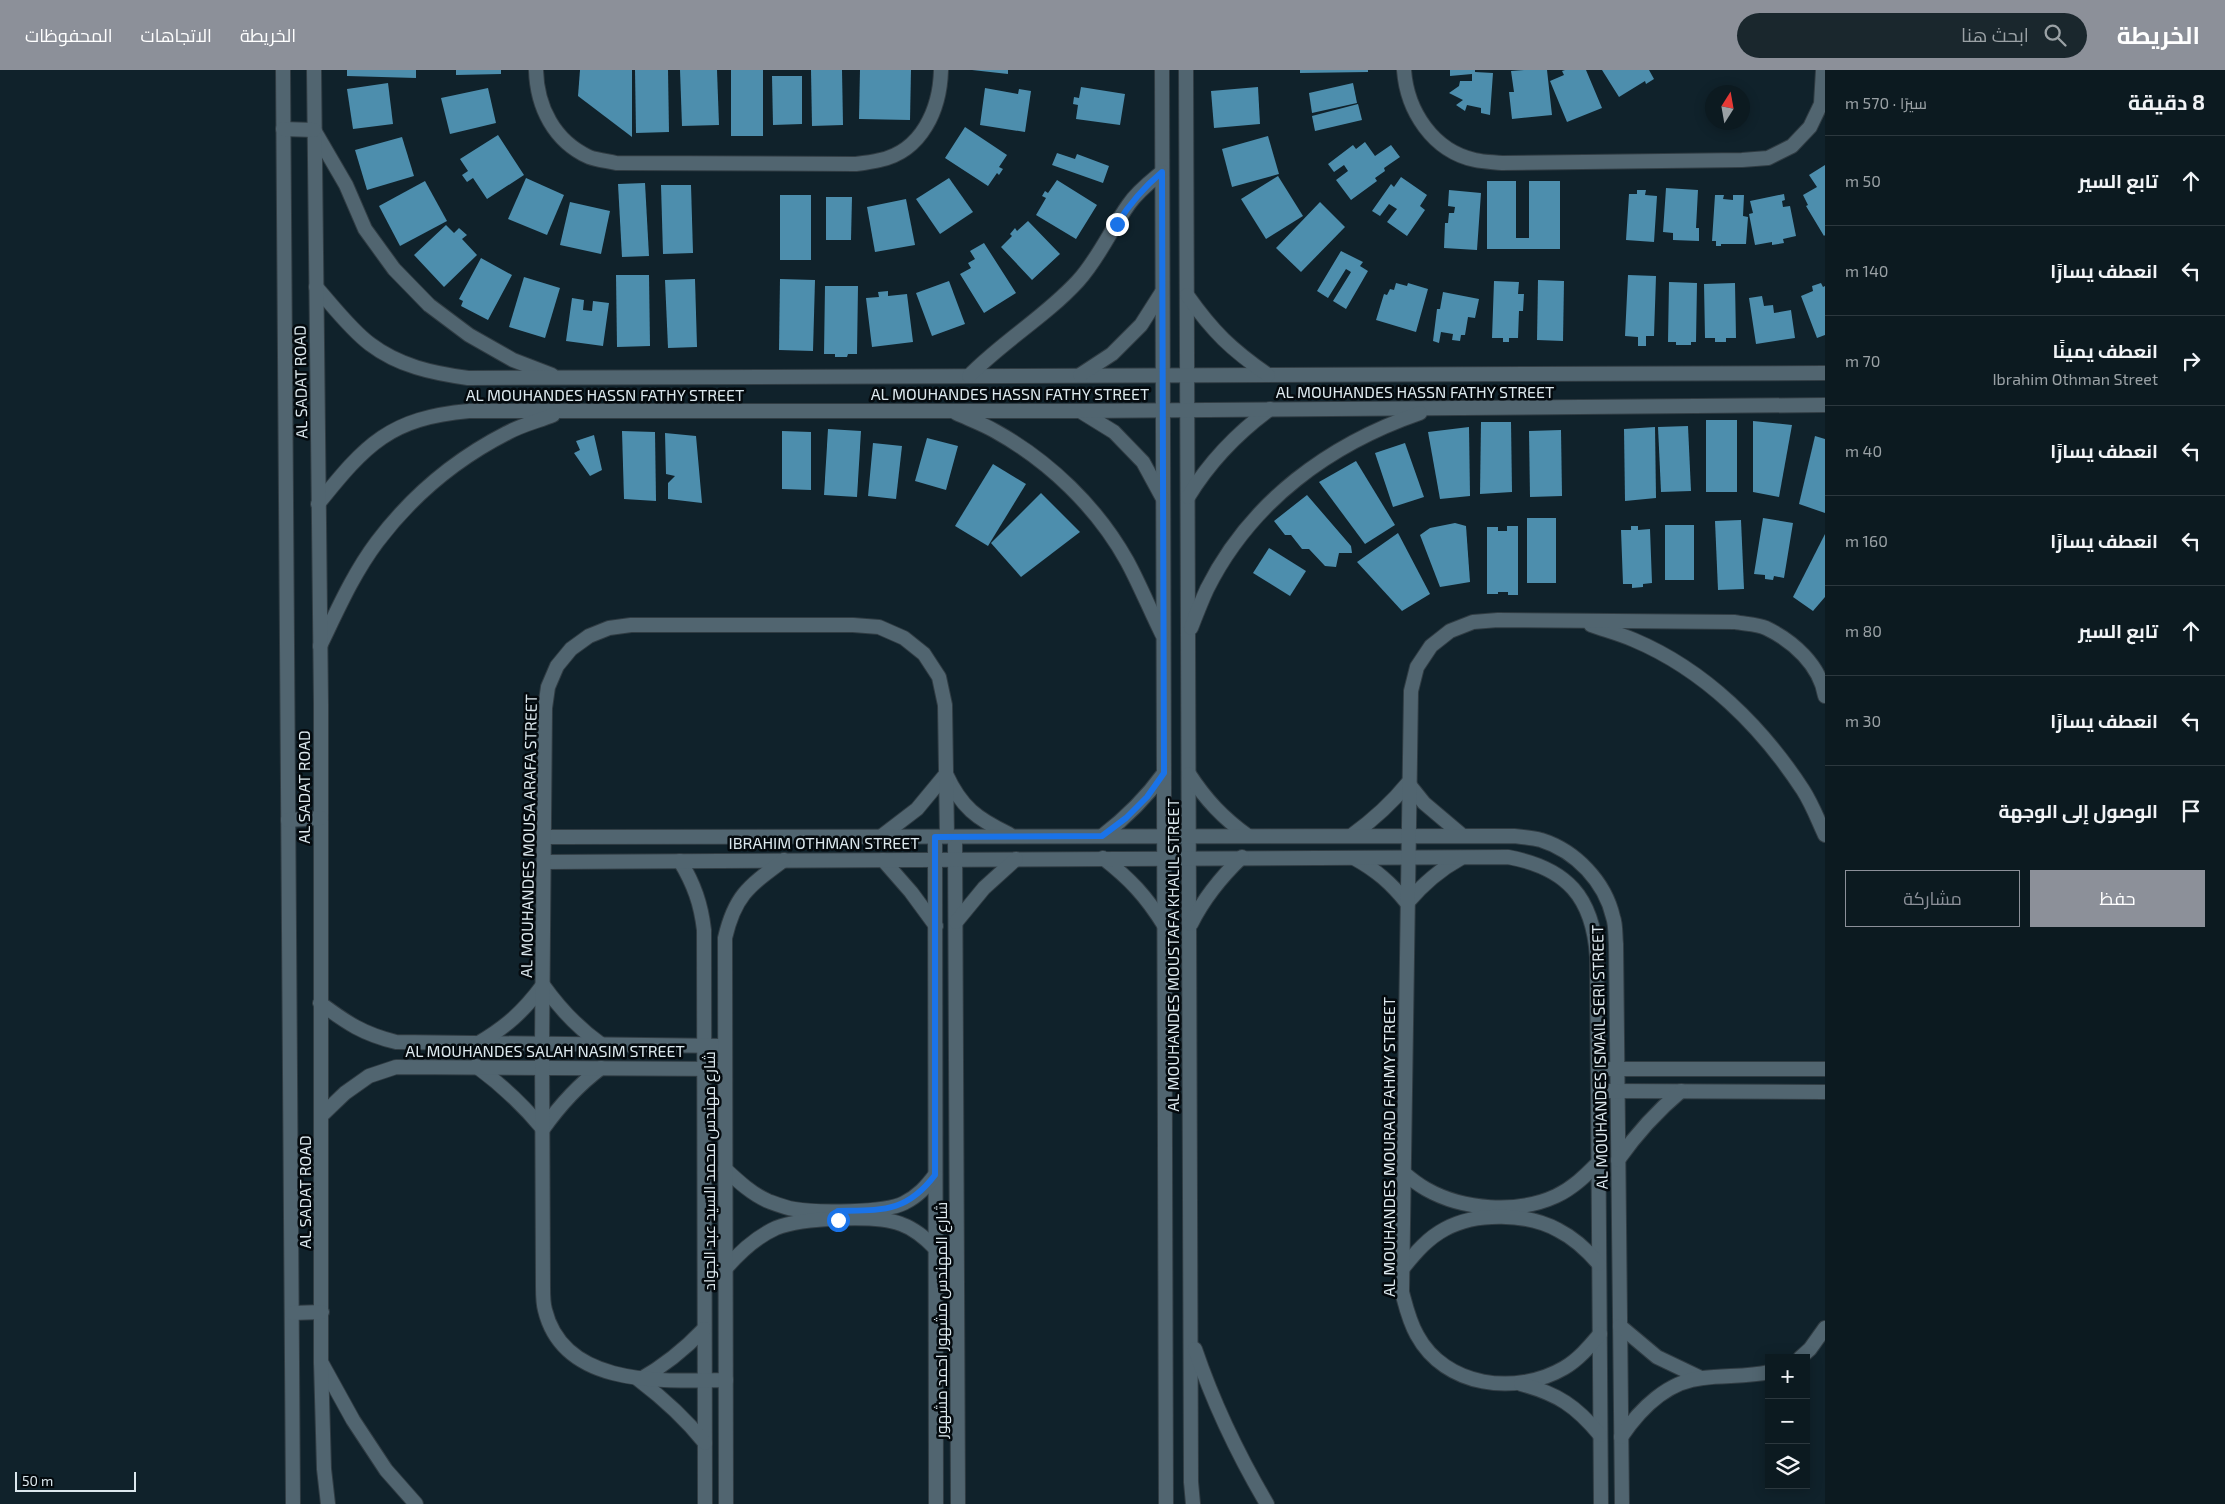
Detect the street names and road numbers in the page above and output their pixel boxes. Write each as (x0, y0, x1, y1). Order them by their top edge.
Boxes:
street label: AL SADAT ROAD (290, 325, 310, 439)
street label: AL MOUHANDES HASSN FATHY STREET (1276, 382, 1554, 401)
street label: AL MOUHANDES HASSN FATHY STREET (871, 384, 1149, 403)
street label: AL MOUHANDES HASSN FATHY STREET (466, 385, 744, 404)
street label: AL MOUHANDES MOUSA ARAFA STREET (516, 694, 540, 978)
street label: AL SADAT ROAD (294, 730, 313, 844)
street label: AL MOUHANDES MOUSTAFA KHALIL STREET (1163, 798, 1182, 1112)
street label: IBRAHIM OTHMAN STREET (728, 833, 920, 852)
street label: AL MOUHANDES ISMAIL SERI STREET (1587, 925, 1611, 1189)
street label: AL MOUHANDES MOURAD FAHMY STREET (1379, 997, 1398, 1297)
street label: AL MOUHANDES SALAH NASIM STREET (405, 1041, 685, 1060)
street label: شارع مهندس محمد السيد عبد الجواد (699, 1051, 721, 1291)
street label: AL SADAT ROAD (295, 1135, 314, 1249)
street label: شارع المهندس مشهور احمد مشهور (931, 1202, 953, 1439)

